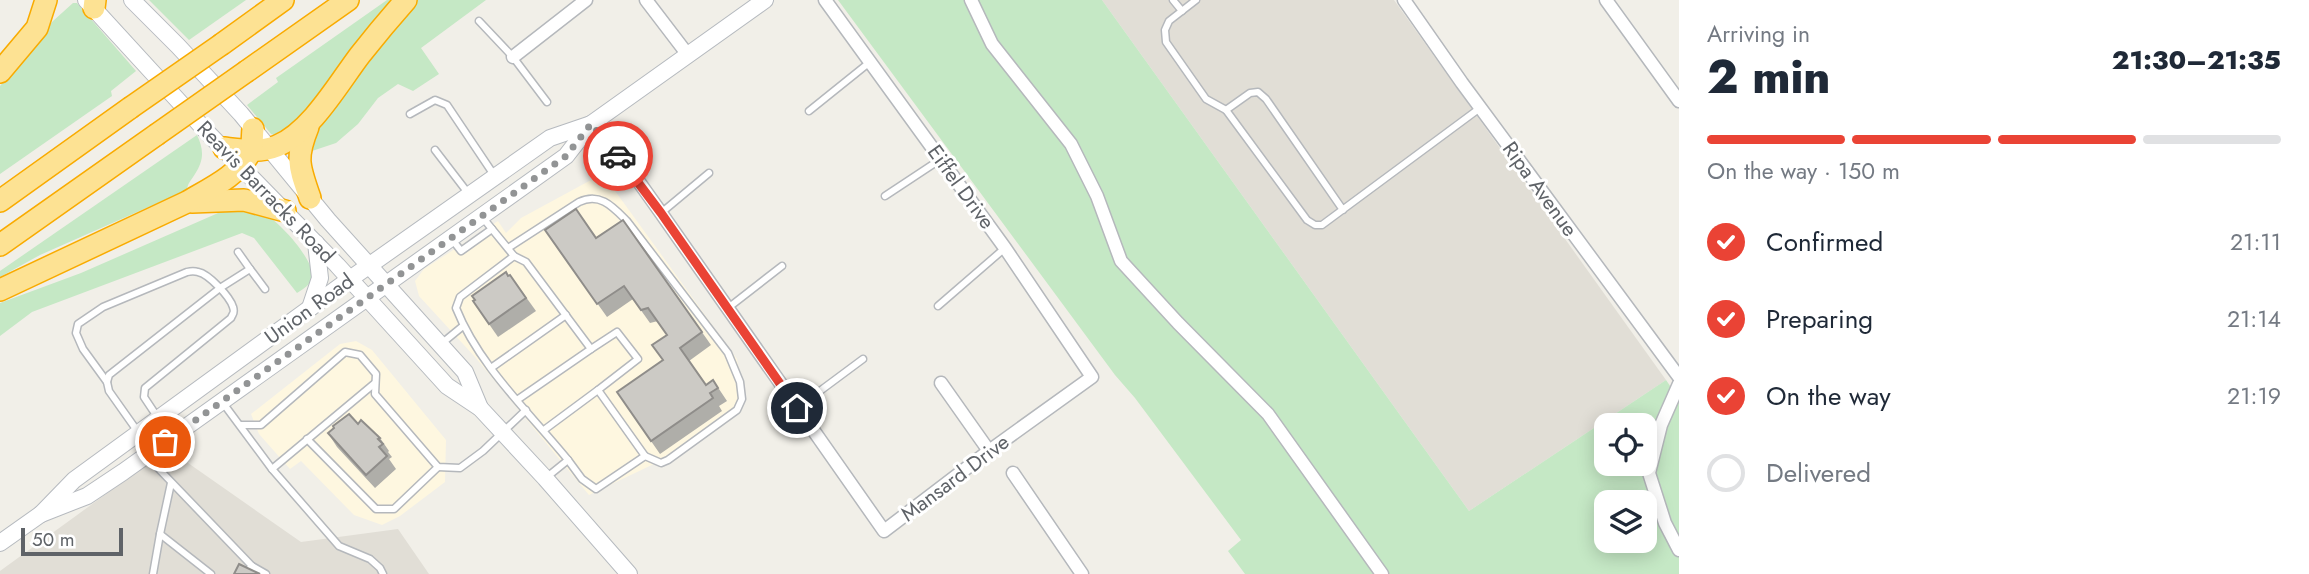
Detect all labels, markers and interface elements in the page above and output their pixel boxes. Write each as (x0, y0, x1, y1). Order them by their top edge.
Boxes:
text: Arriving in (1707, 17, 1810, 51)
text: 21:30–21:35 (2112, 41, 2281, 79)
text: 2 min (1707, 44, 1831, 110)
street label: Reavis Barracks Road (190, 114, 342, 270)
courier (583, 121, 653, 191)
street label: Ripa Avenue (1495, 135, 1585, 243)
icon: car (599, 137, 637, 175)
street label: Eiffel Drive (920, 139, 1002, 235)
text: On the way · 150 m (1707, 154, 1900, 188)
icon: check (1707, 223, 1745, 261)
text: Confirmed (1766, 223, 1883, 261)
text: 21:11 (2230, 225, 2281, 259)
street label: Union Road (258, 266, 360, 352)
icon: check (1707, 300, 1745, 338)
text: Preparing (1766, 300, 1873, 338)
text: 21:14 (2227, 302, 2281, 336)
icon: check (1707, 377, 1745, 415)
text: On the way (1766, 377, 1891, 415)
pin (767, 378, 827, 438)
text: 21:19 (2227, 379, 2281, 413)
icon: home (778, 389, 816, 427)
pin (135, 412, 195, 472)
map controls (1594, 413, 1657, 553)
button: locate (1594, 413, 1657, 476)
icon: bag (146, 423, 184, 461)
street label: Mansard Drive (895, 427, 1016, 529)
text: Delivered (1766, 454, 1871, 492)
button: layers (1594, 490, 1657, 553)
scale bar (21, 525, 122, 557)
text: 50 m (32, 526, 75, 553)

